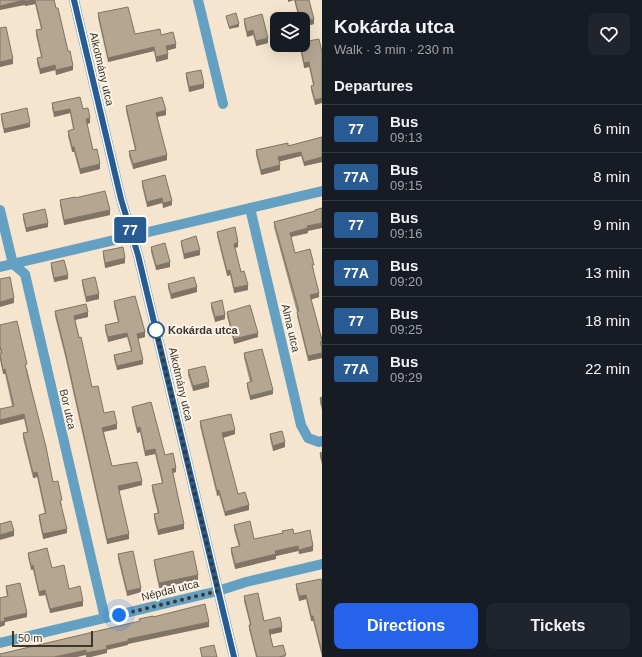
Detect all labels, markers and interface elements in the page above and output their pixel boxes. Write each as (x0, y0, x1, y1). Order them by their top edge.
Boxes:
map controls (270, 12, 310, 52)
button: layers (270, 12, 310, 52)
button: heart (588, 13, 630, 55)
text: Kokárda utca (334, 16, 454, 37)
street label: Alkotmány utca (88, 31, 117, 108)
text: Walk · 3 min · 230 m (334, 42, 453, 57)
text: Departures (334, 77, 413, 94)
text: Bus (390, 113, 418, 130)
text: 6 min (593, 120, 630, 137)
text: 77 (348, 121, 364, 137)
text: 09:13 (390, 130, 423, 145)
text: Bus (390, 161, 418, 178)
text: 8 min (593, 168, 630, 185)
text: 77A (343, 169, 369, 185)
text: 09:15 (390, 178, 423, 193)
text: Bus (390, 209, 418, 226)
text: 9 min (593, 216, 630, 233)
line badge: 77 (112, 217, 148, 243)
text: 77 (348, 217, 364, 233)
text: 77 (122, 222, 138, 238)
text: 09:16 (390, 226, 423, 241)
text: Bus (390, 257, 418, 274)
text: 13 min (585, 264, 630, 281)
text: 77A (343, 265, 369, 281)
text: 09:20 (390, 274, 423, 289)
street label: Alma utca (280, 303, 303, 354)
text: Bus (390, 305, 418, 322)
text: 18 min (585, 312, 630, 329)
text: 77 (348, 313, 364, 329)
marker: Kokárda utca (147, 321, 165, 339)
text: 09:25 (390, 322, 423, 337)
place label: Kokárda utca (168, 324, 239, 336)
street label: Alkotmány utca (167, 346, 196, 423)
text: Bus (390, 353, 418, 370)
text: 22 min (585, 360, 630, 377)
text: 77A (343, 361, 369, 377)
text: 09:29 (390, 370, 423, 385)
street label: Bor utca (58, 388, 79, 431)
street label: Népdal utca (140, 577, 201, 603)
button: Directions (334, 603, 478, 649)
button: Tickets (486, 603, 630, 649)
your location (109, 605, 129, 625)
scale bar (12, 629, 93, 648)
text: 50 m (18, 632, 42, 644)

